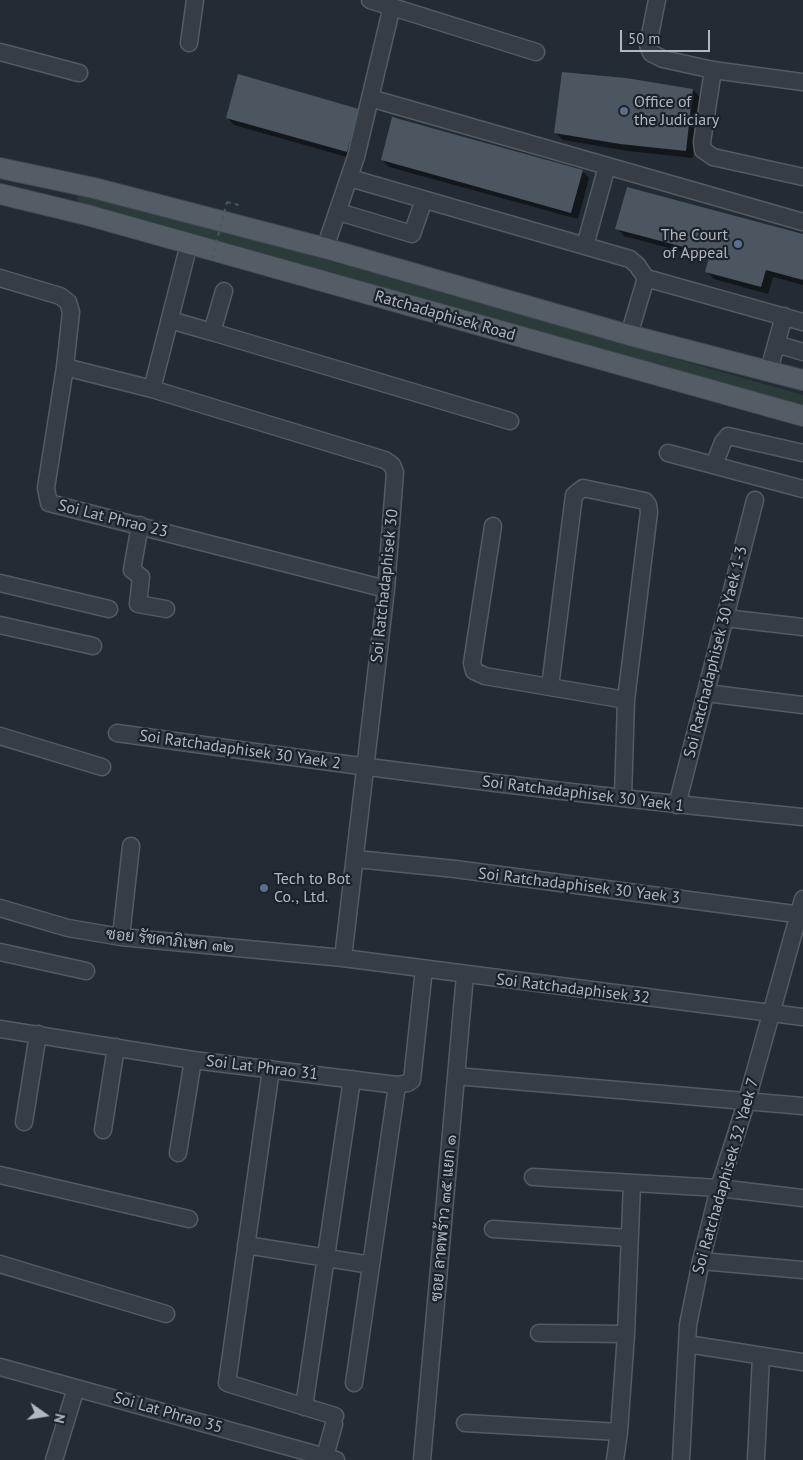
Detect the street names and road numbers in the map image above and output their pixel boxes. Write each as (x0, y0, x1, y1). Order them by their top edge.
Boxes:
street label: Ratchadaphisek Road (372, 287, 518, 345)
street label: Soi Lat Phrao 23 (56, 496, 170, 542)
street label: Soi Ratchadaphisek 30 (367, 508, 403, 664)
street label: Soi Ratchadaphisek 30 Yaek 1-3 (680, 544, 752, 760)
street label: Soi Ratchadaphisek 30 Yaek 2 (138, 726, 342, 774)
street label: Soi Ratchadaphisek 30 Yaek 1 (481, 772, 685, 816)
street label: Soi Ratchadaphisek 30 Yaek 3 (477, 864, 681, 908)
street label: ซอย รัชดาภิเษก ๓๒ (105, 925, 235, 957)
street label: Soi Ratchadaphisek 32 (495, 970, 651, 1008)
street label: Soi Lat Phrao 31 (205, 1052, 319, 1084)
street label: Soi Ratchadaphisek 32 Yaek 7 (689, 1076, 763, 1276)
street label: ซอย ลาดพร้าว ๓๕ แยก ๑ (427, 1134, 461, 1302)
street label: Soi Lat Phrao 35 (111, 1388, 225, 1438)

